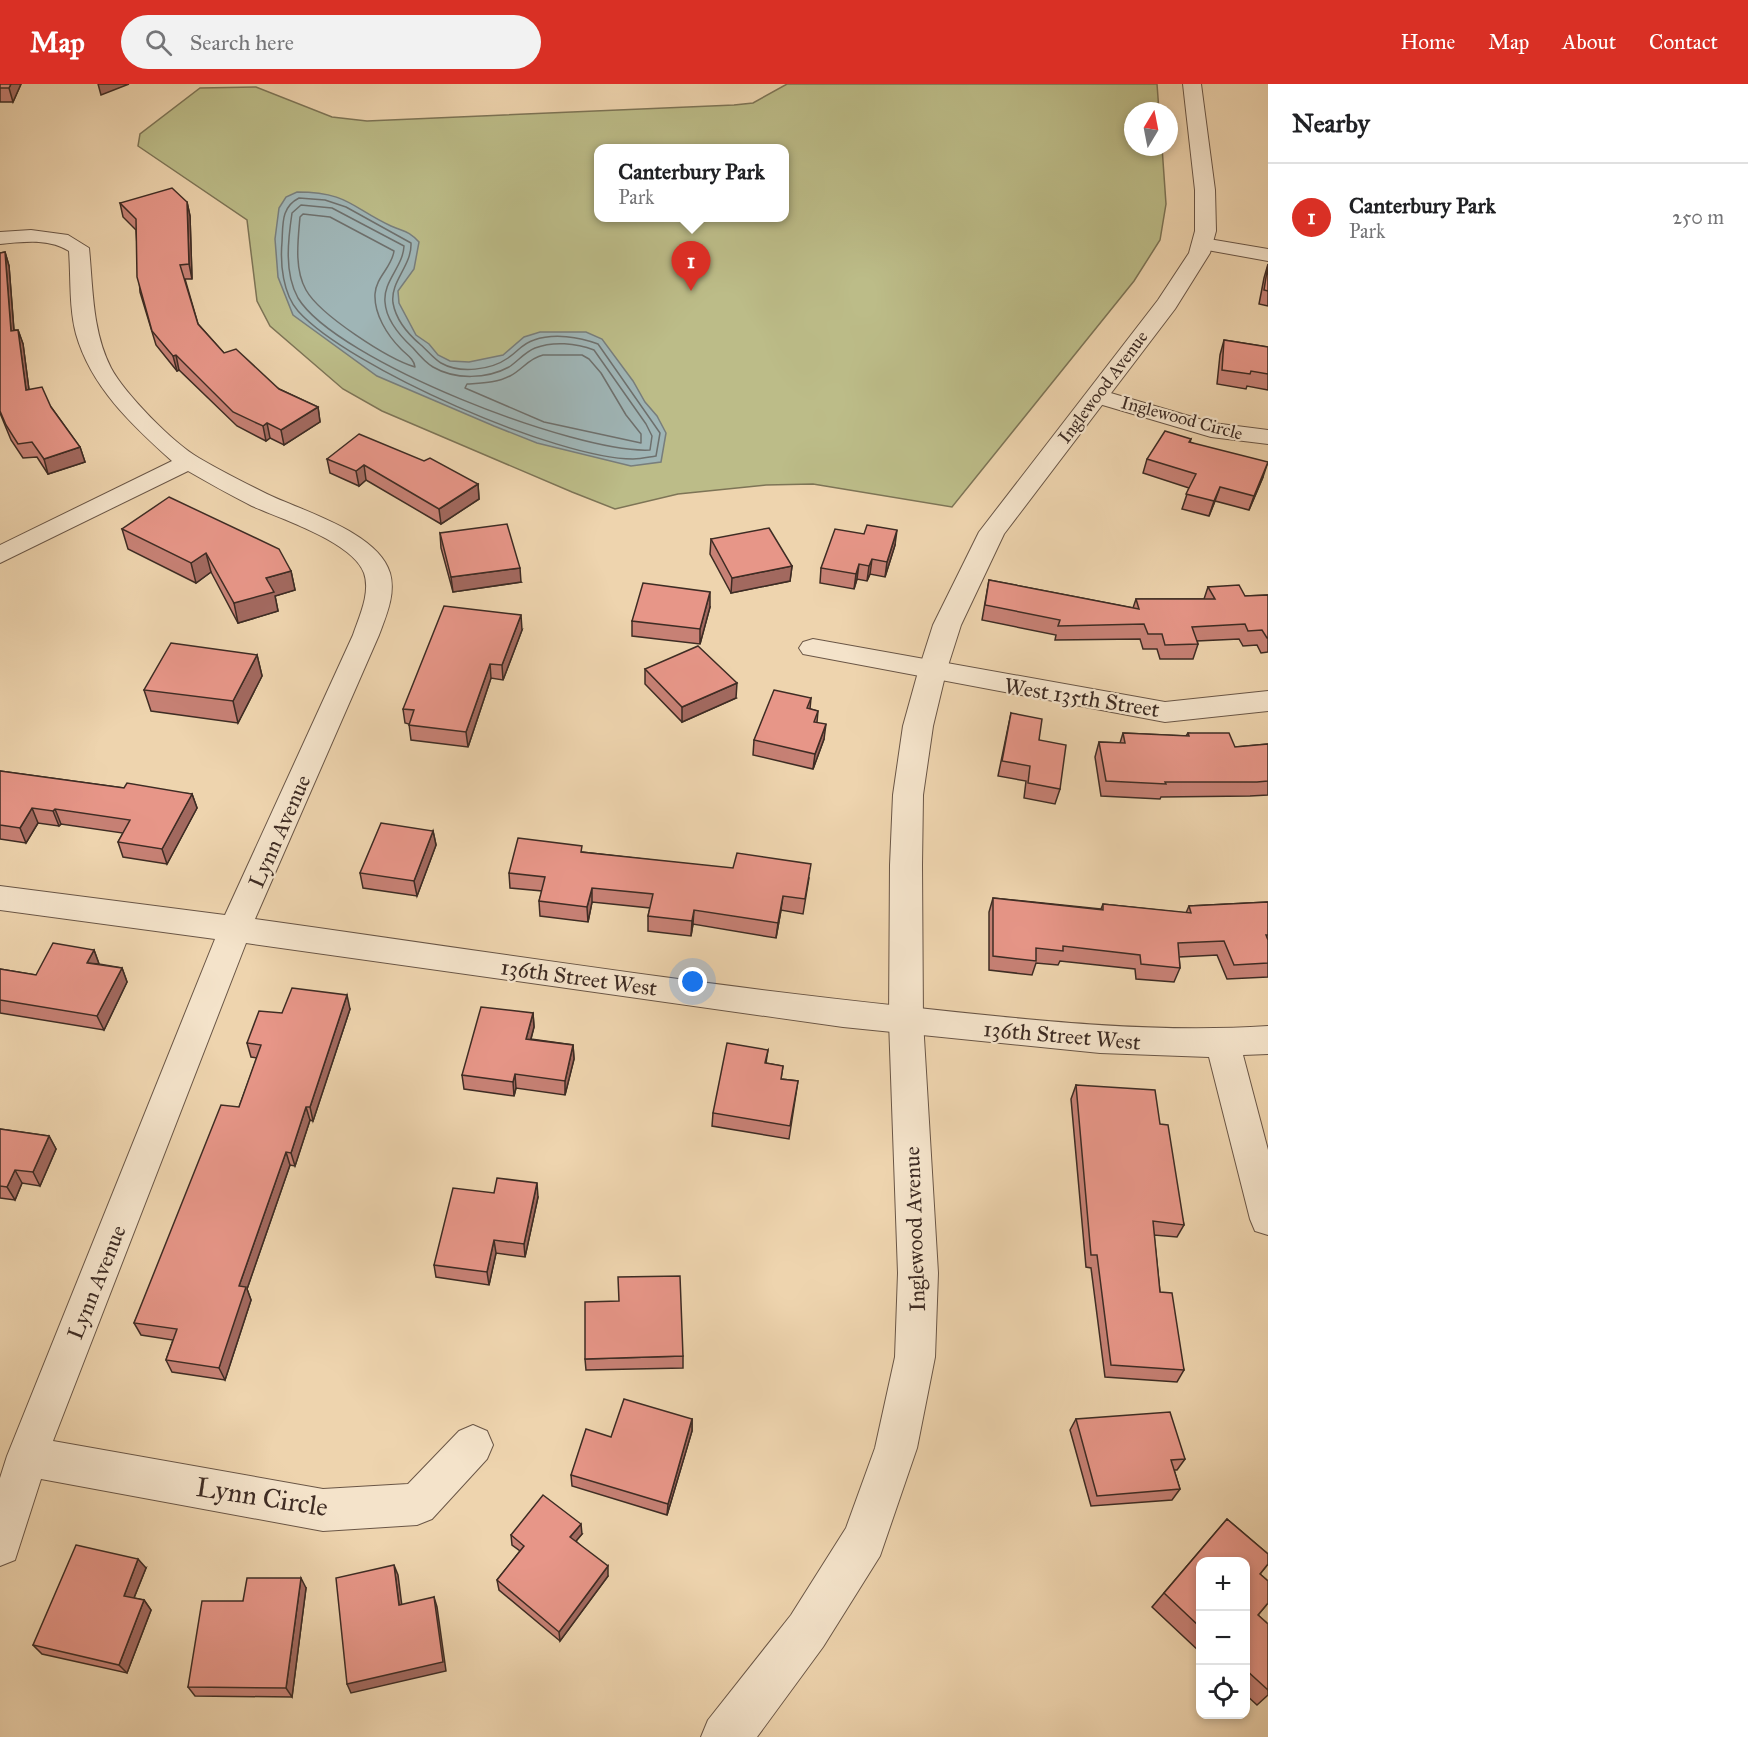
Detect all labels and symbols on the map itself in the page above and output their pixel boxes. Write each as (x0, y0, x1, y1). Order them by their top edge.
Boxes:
north arrow (1124, 102, 1178, 156)
pin: 1 (672, 242, 710, 291)
street label: Inglewood Avenue (1054, 326, 1153, 448)
street label: Inglewood Circle (1119, 391, 1245, 446)
street label: West 135th Street (1002, 672, 1162, 723)
street label: Lynn Avenue (243, 770, 316, 892)
street label: 136th Street West (499, 953, 659, 1002)
your location (678, 967, 707, 996)
street label: 136th Street West (982, 1015, 1142, 1056)
street label: Inglewood Avenue (898, 1146, 931, 1312)
street label: Lynn Avenue (61, 1221, 132, 1343)
street label: Lynn Circle (194, 1470, 330, 1523)

